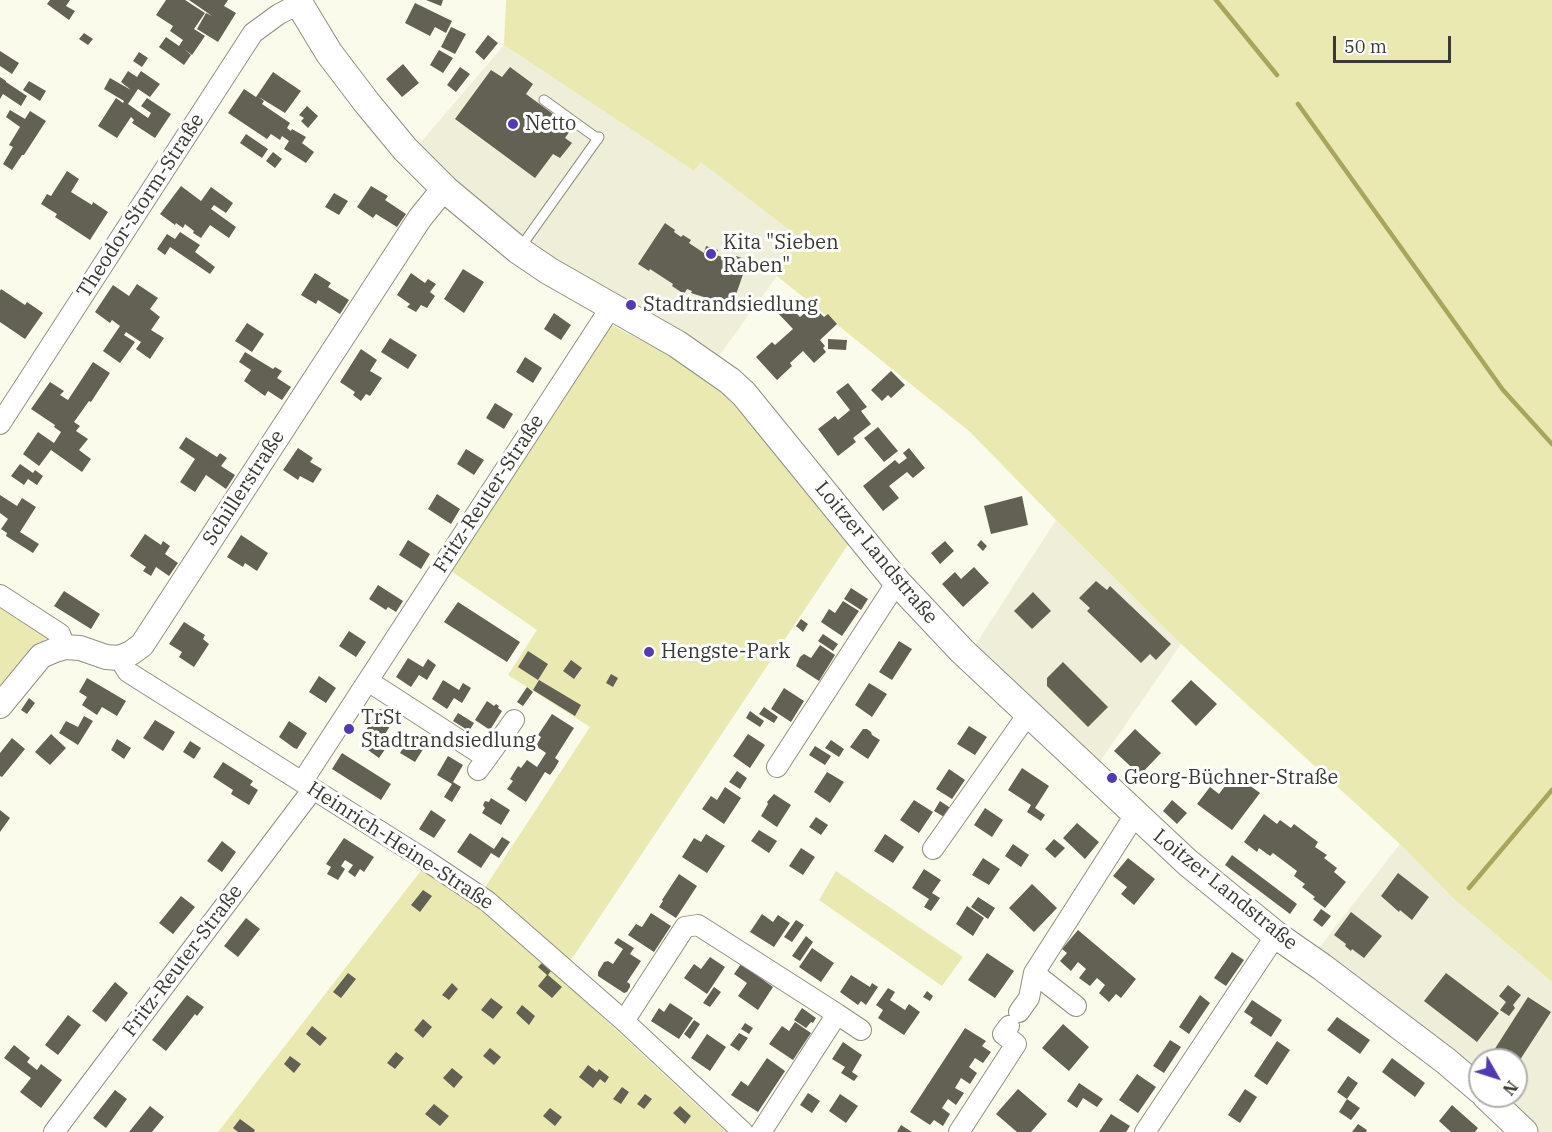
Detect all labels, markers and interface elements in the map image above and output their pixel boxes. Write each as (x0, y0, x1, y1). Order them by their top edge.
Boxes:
scale bar (1336, 24, 1454, 62)
text: 50 m (1344, 35, 1387, 58)
street label: Theodor-Storm-Straße (72, 109, 210, 303)
place label: Netto (525, 112, 576, 136)
marker: Netto (506, 117, 520, 131)
place label: Kita "Sieben Raben" (723, 231, 839, 278)
marker: Kita "Sieben Raben" (704, 247, 718, 261)
place label: Stadtrandsiedlung (643, 293, 818, 317)
marker: Stadtrandsiedlung (624, 298, 638, 312)
street label: Fritz-Reuter-Straße (429, 410, 549, 578)
street label: Schillerstraße (198, 426, 290, 550)
street label: Loitzer Landstraße (809, 477, 943, 629)
place label: Hengste-Park (661, 640, 790, 664)
marker: Hengste-Park (642, 645, 656, 659)
place label: TrSt Stadtrandsiedlung (361, 706, 536, 753)
marker: TrSt Stadtrandsiedlung (342, 722, 356, 736)
place label: Georg-Büchner-Straße (1124, 766, 1338, 790)
marker: Georg-Büchner-Straße (1105, 771, 1119, 785)
street label: Heinrich-Heine-Straße (302, 777, 498, 915)
street label: Loitzer Landstraße (1148, 825, 1302, 955)
street label: Fritz-Reuter-Straße (118, 880, 248, 1042)
north arrow (1468, 1048, 1528, 1108)
text: N (1499, 1077, 1522, 1099)

